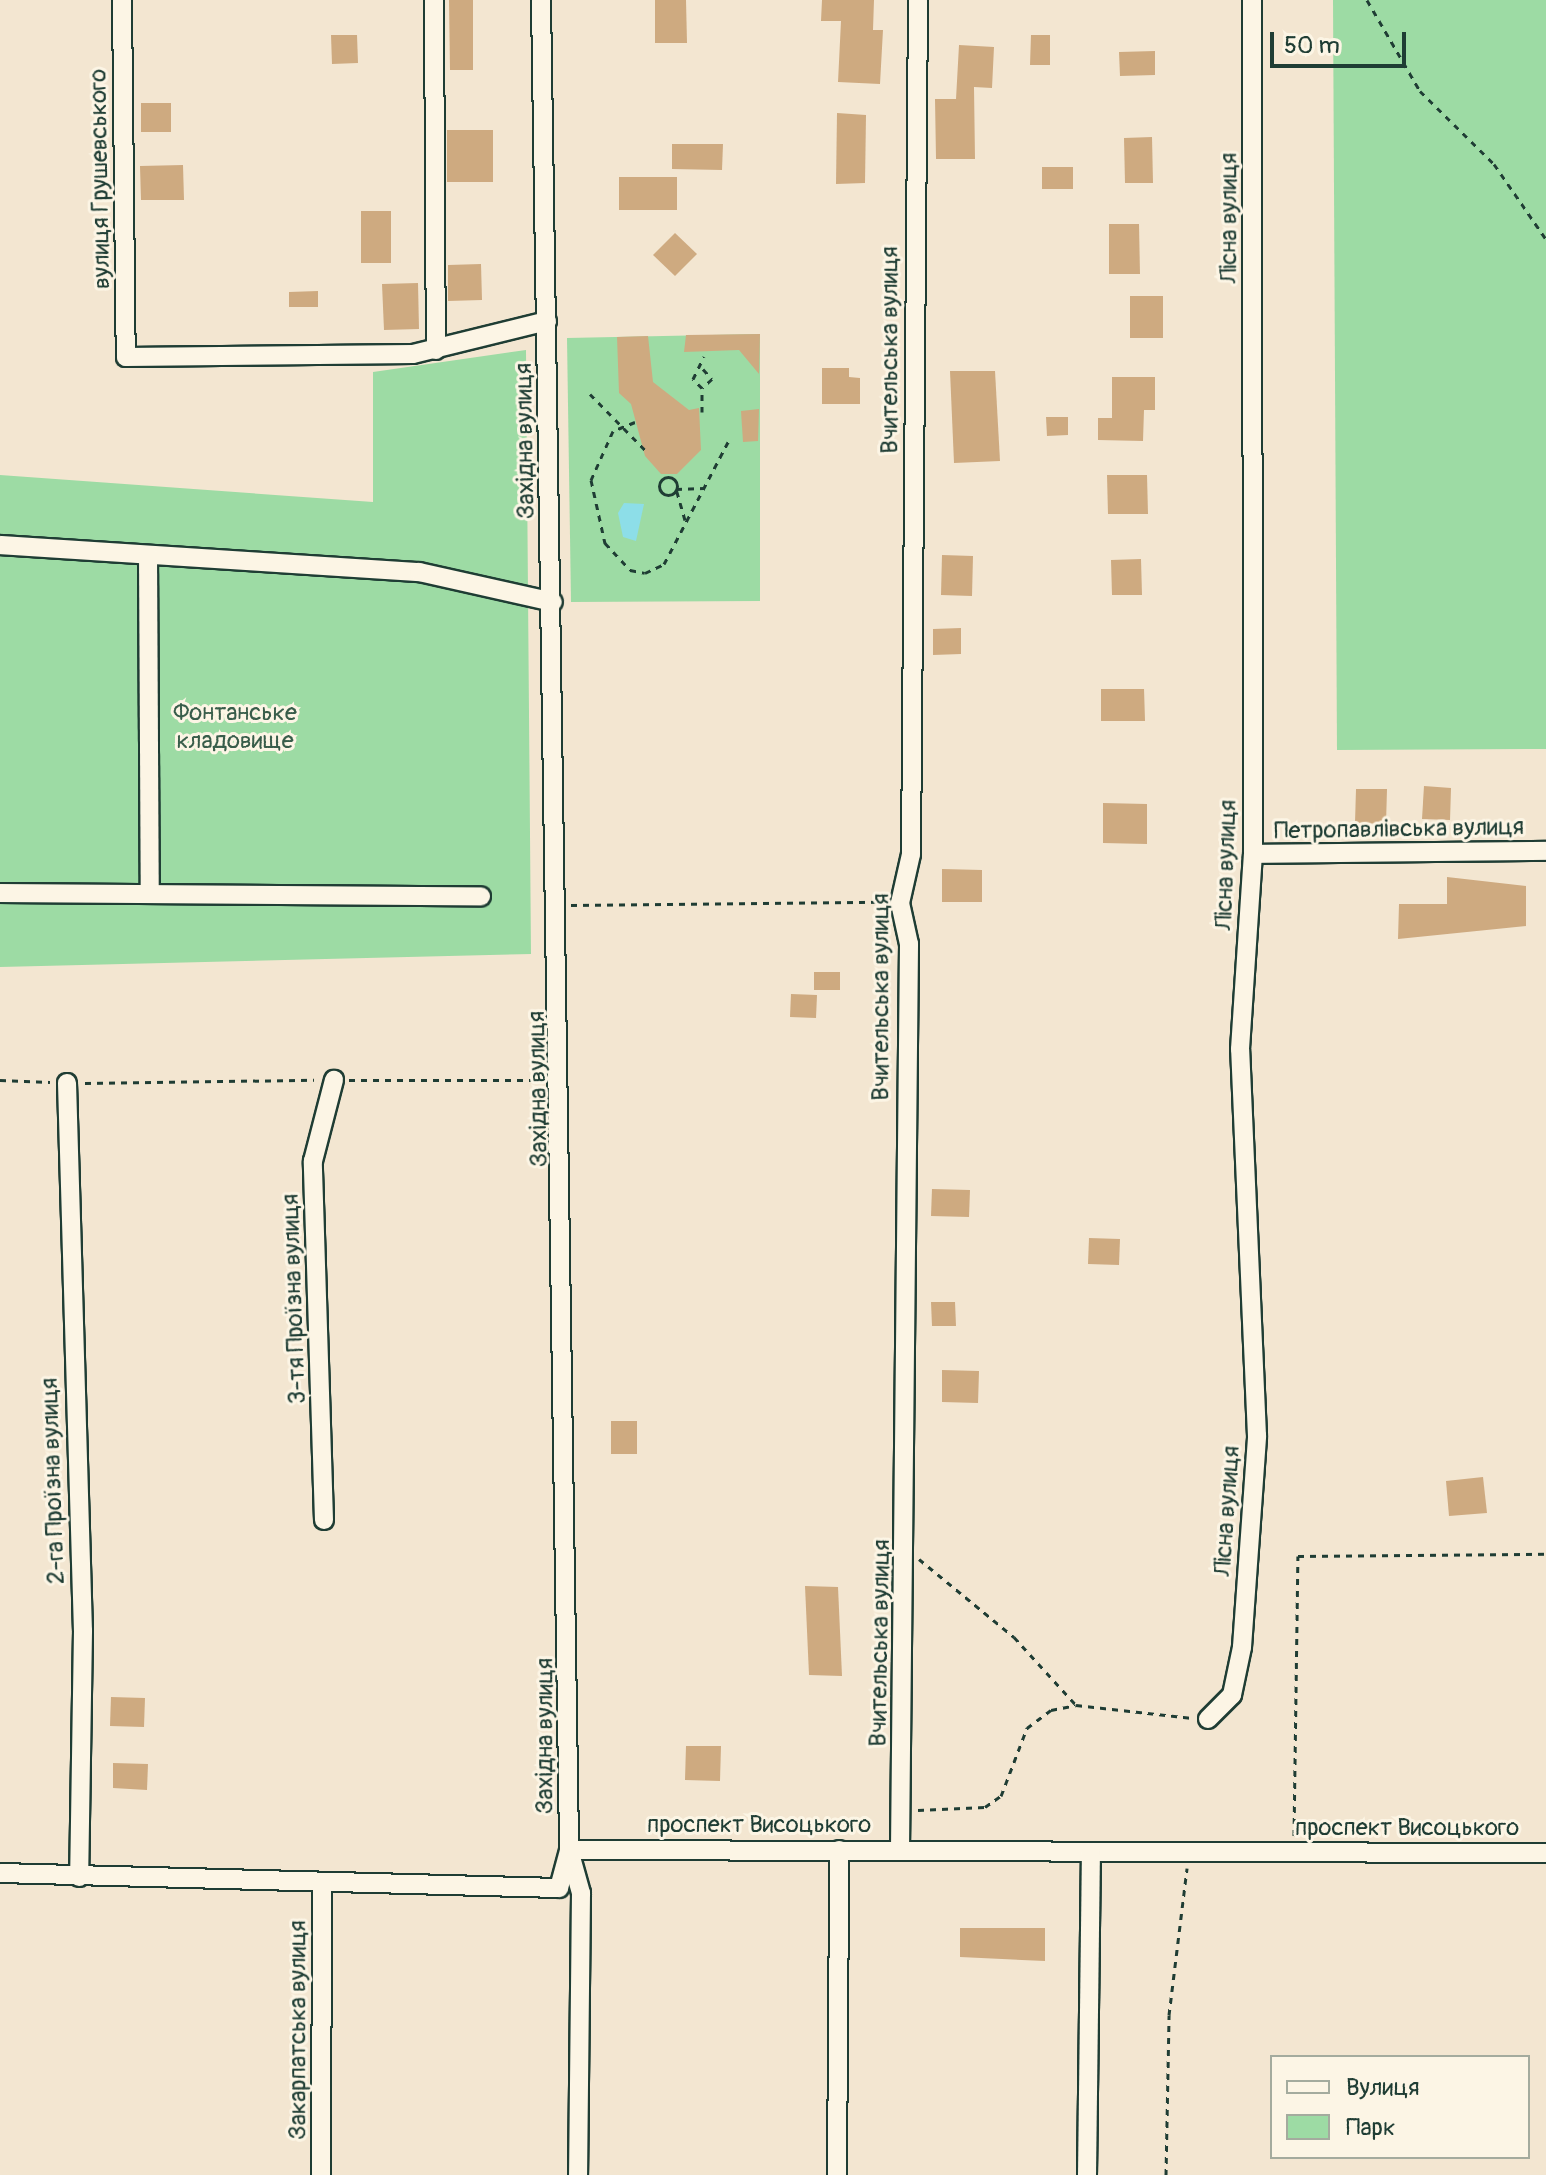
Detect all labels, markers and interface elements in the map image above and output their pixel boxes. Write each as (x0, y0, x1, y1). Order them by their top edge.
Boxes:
scale bar (1274, 16, 1410, 66)
text: 50 m (1284, 31, 1340, 60)
street label: вулиця Грушевського (84, 69, 116, 289)
street label: Лісна вулиця (1215, 153, 1243, 283)
street label: Вчительська вулиця (876, 246, 904, 454)
street label: Західна вулиця (509, 363, 541, 519)
park label: Фонтанське кладовище (173, 699, 297, 755)
street label: Лісна вулиця (1209, 799, 1243, 931)
street label: Петропавлівська вулиця (1274, 812, 1524, 846)
street label: Вчительська вулиця (867, 893, 895, 1101)
street label: Західна вулиця (522, 1011, 554, 1167)
street label: 3-тя Проїзна вулиця (276, 1193, 312, 1405)
street label: 2-га Проїзна вулиця (35, 1377, 71, 1585)
street label: Лісна вулиця (1208, 1445, 1246, 1577)
street label: Вчительська вулиця (864, 1539, 896, 1747)
street label: Західна вулиця (531, 1658, 559, 1814)
street label: проспект Висоцького (647, 1811, 871, 1839)
street label: проспект Висоцького (1295, 1814, 1519, 1842)
street label: Закарпатська вулиця (284, 1920, 312, 2140)
legend (1270, 2055, 1530, 2159)
text: Вулиця (1346, 2073, 1419, 2102)
text: Парк (1346, 2113, 1395, 2142)

